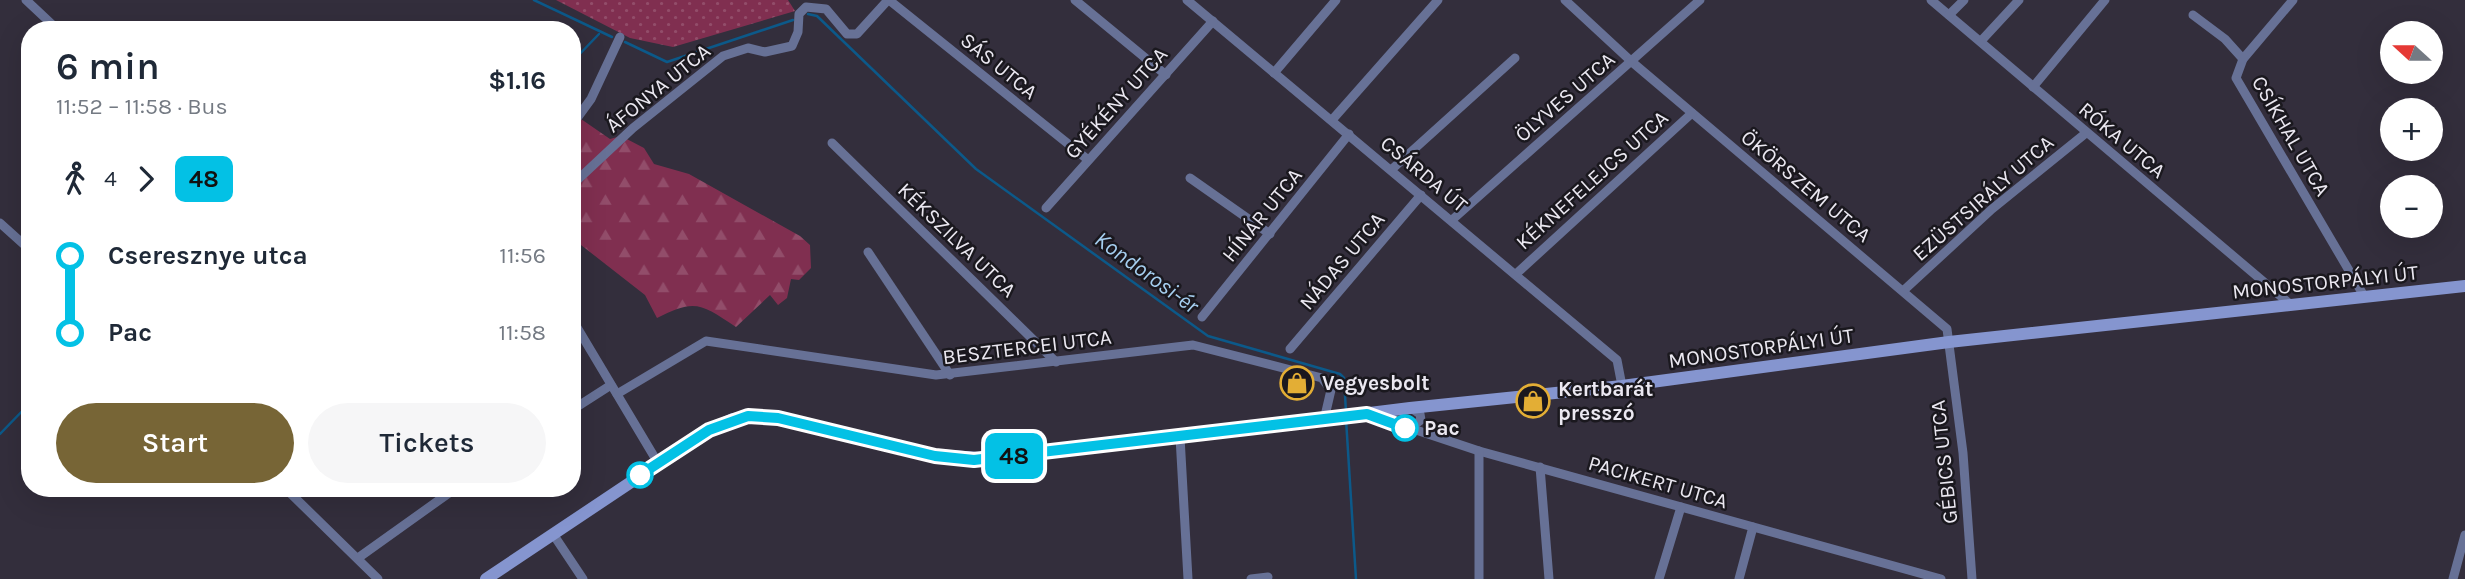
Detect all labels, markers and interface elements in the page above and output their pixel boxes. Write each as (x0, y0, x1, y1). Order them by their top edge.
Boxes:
north arrow (2380, 21, 2443, 84)
map controls (2380, 21, 2443, 238)
street label: SÁS UTCA (956, 28, 1042, 104)
street label: ÁFONYA UTCA (601, 39, 715, 137)
street label: GYÉKÉNY UTCA (1060, 42, 1172, 164)
text: 6 min (56, 44, 160, 89)
street label: ÖLYVES UTCA (1510, 47, 1620, 147)
text: $1.16 (488, 65, 546, 96)
street label: CSÍKHAL UTCA (2247, 72, 2335, 200)
text: 11:52 – 11:58 · Bus (56, 93, 228, 120)
street label: RÓKA UTCA (2074, 97, 2170, 183)
button: + (2380, 98, 2443, 161)
street label: KÉKNEFELEJCS UTCA (1511, 105, 1673, 255)
street label: ÖKÖRSZEM UTCA (1736, 125, 1876, 247)
street label: EZÜSTSIRÁLY UTCA (1908, 130, 2058, 266)
street label: CSÁRDA ÚT (1376, 131, 1473, 217)
icon: walk (56, 160, 94, 198)
icon: forward (127, 160, 165, 198)
street label: HÍNÁR UTCA (1217, 163, 1307, 267)
text: 4 (104, 165, 117, 192)
text: 48 (189, 165, 219, 193)
button: − (2380, 175, 2443, 238)
street label: KÉKSZILVA UTCA (893, 178, 1021, 302)
street label: NÁDAS UTCA (1294, 208, 1390, 314)
water label: Kondorosi-ér (1089, 226, 1205, 320)
text: Cseresznye utca (108, 240, 308, 271)
text: 11:56 (499, 242, 546, 269)
street label: MONOSTORPÁLYI ÚT (2231, 260, 2420, 304)
text: Pac (108, 317, 152, 348)
text: 11:58 (498, 319, 546, 346)
street label: MONOSTORPÁLYI ÚT (1667, 323, 1856, 373)
street label: BESZTERCEI UTCA (941, 325, 1113, 369)
shop icon: Vegyesbolt (1278, 364, 1316, 402)
place label: Vegyesbolt (1322, 371, 1430, 395)
place label: Kertbarát presszó (1558, 377, 1653, 425)
shop icon: Kertbarát presszó (1514, 382, 1552, 420)
street label: GÉBICS UTCA (1926, 399, 1962, 525)
button: Start (56, 403, 294, 483)
button: Tickets (308, 403, 546, 483)
marker: Pac (1392, 415, 1418, 441)
place label: Pac (1424, 416, 1460, 440)
line badge: 48 (982, 433, 1046, 479)
text: 48 (999, 442, 1029, 470)
street label: PACIKERT UTCA (1586, 451, 1730, 513)
unlabelled marker (627, 462, 653, 488)

